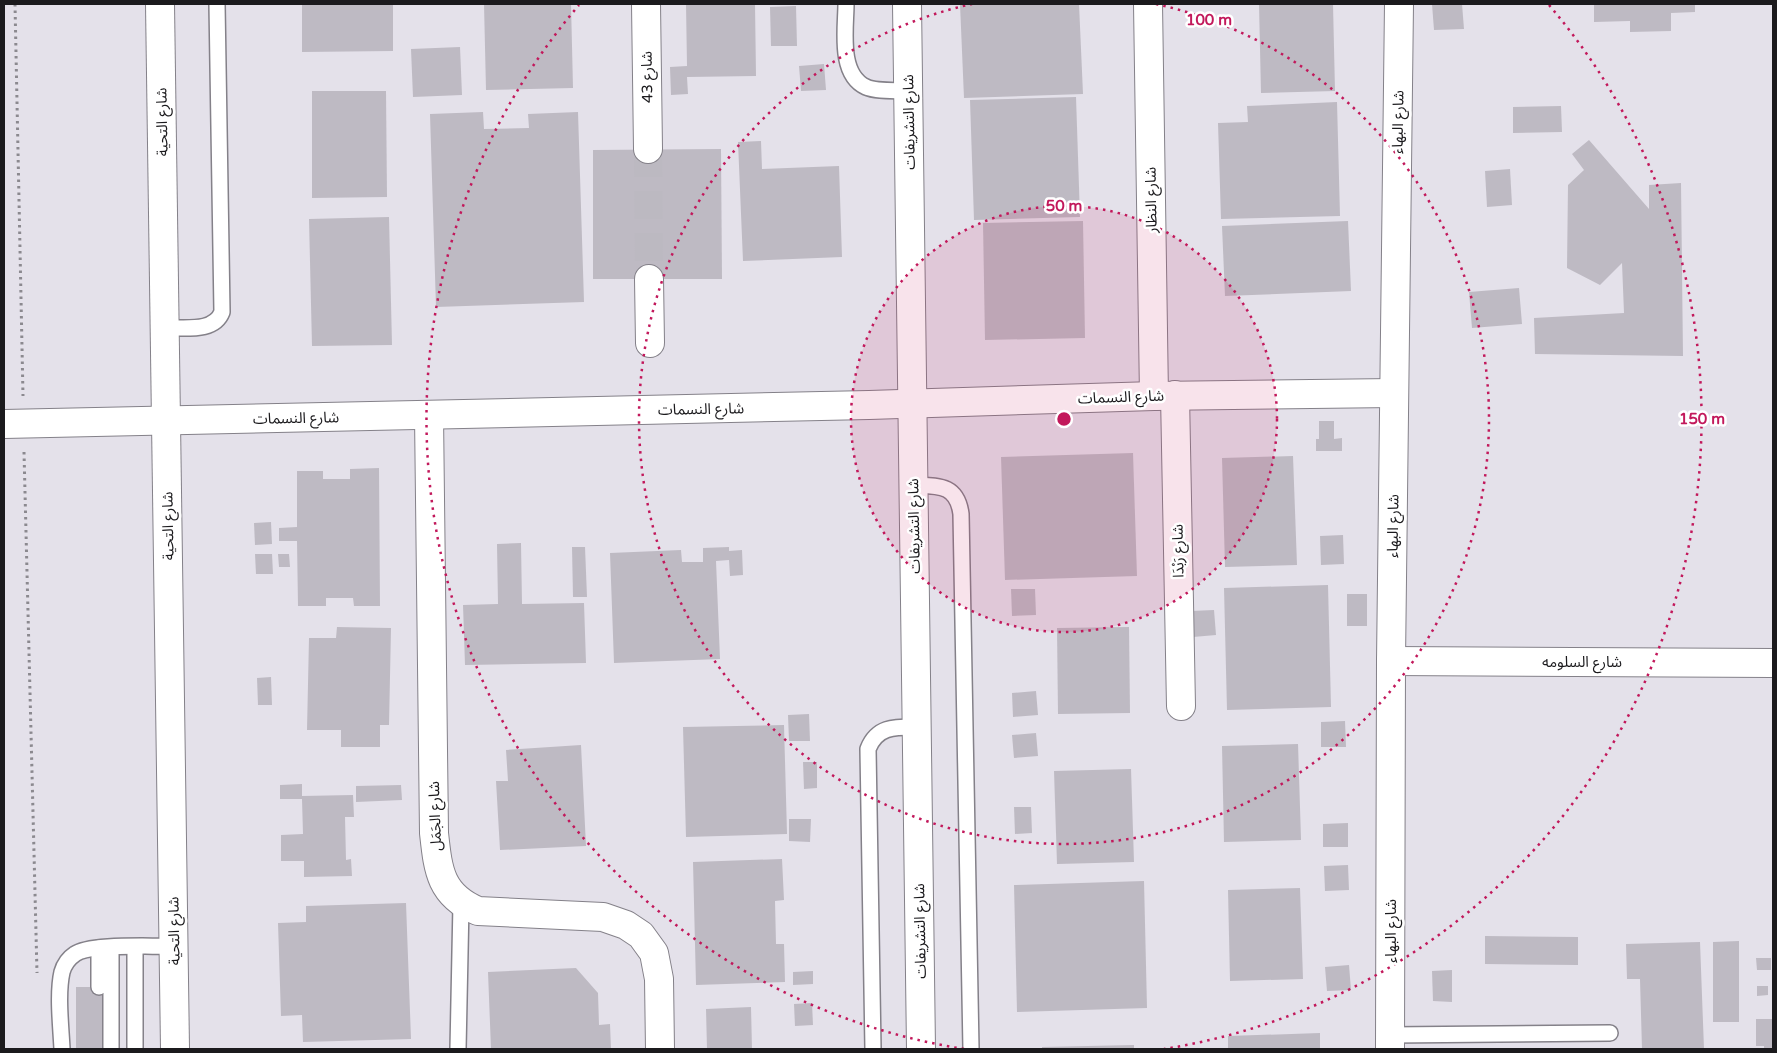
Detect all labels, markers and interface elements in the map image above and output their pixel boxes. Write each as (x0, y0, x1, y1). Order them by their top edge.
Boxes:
text: 100 m (1186, 11, 1232, 29)
street label: شارع 43 (638, 51, 659, 103)
street label: شارع التشريفات (899, 74, 922, 170)
street label: شارع التحية (152, 87, 175, 156)
street label: شارع البهاء (1388, 90, 1411, 154)
street label: شارع النظار (1141, 166, 1164, 234)
text: 50 m (1046, 197, 1082, 215)
street label: شارع النسمات (1077, 386, 1165, 411)
street label: شارع النسمات (658, 399, 745, 422)
street label: شارع النسمات (253, 408, 340, 431)
centre of rings (1055, 410, 1073, 428)
text: 150 m (1679, 410, 1725, 428)
street label: شارع التشريفات (904, 478, 927, 574)
street label: شارع التحية (158, 491, 181, 560)
street label: شارع البهاء (1383, 494, 1406, 558)
street label: شارع رَبْدَا (1169, 524, 1190, 578)
street label: شارع السلومه (1542, 653, 1622, 674)
street label: شارع الجَمَل (425, 780, 448, 851)
street label: شارع التشريفات (910, 883, 933, 979)
street label: شارع التحية (164, 896, 187, 965)
street label: شارع البهاء (1382, 899, 1403, 963)

